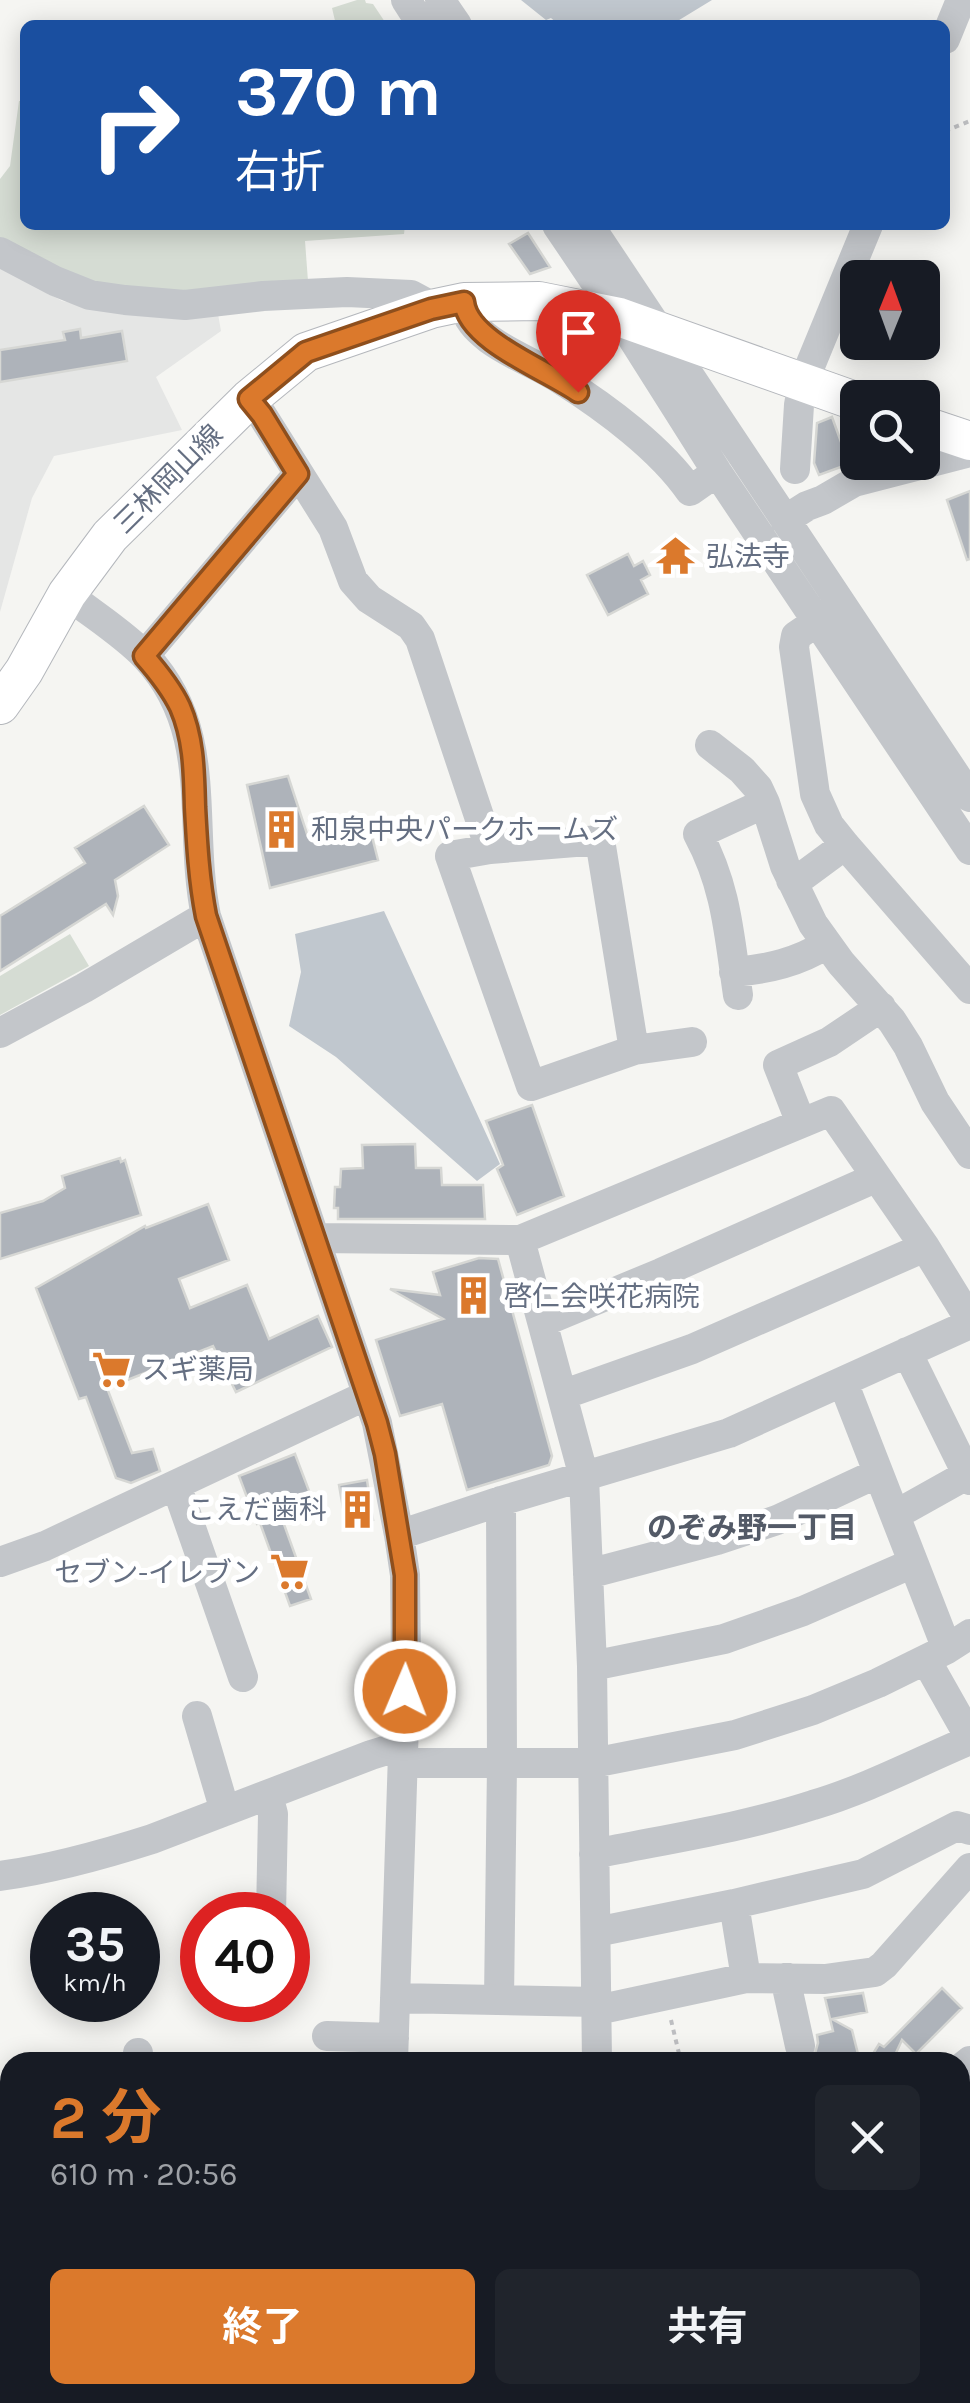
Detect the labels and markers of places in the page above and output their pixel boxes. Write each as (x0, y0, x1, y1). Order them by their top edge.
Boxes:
pin (536, 290, 621, 393)
temple icon: 弘法寺 (655, 535, 697, 577)
place label: 弘法寺 (706, 540, 790, 573)
building icon: 和泉中央パークホームズ (260, 808, 302, 850)
place label: 和泉中央パークホームズ (311, 813, 618, 846)
building icon: 啓仁会咲花病院 (453, 1275, 495, 1317)
place label: 啓仁会咲花病院 (504, 1280, 700, 1313)
supermarket icon: スギ薬局 (91, 1348, 133, 1390)
place label: スギ薬局 (142, 1353, 254, 1386)
building icon: こえだ歯科 (336, 1488, 378, 1530)
place label: こえだ歯科 (187, 1493, 327, 1526)
supermarket icon: セブン-イレブン (269, 1551, 311, 1593)
place label: セブン-イレブン (54, 1556, 260, 1589)

